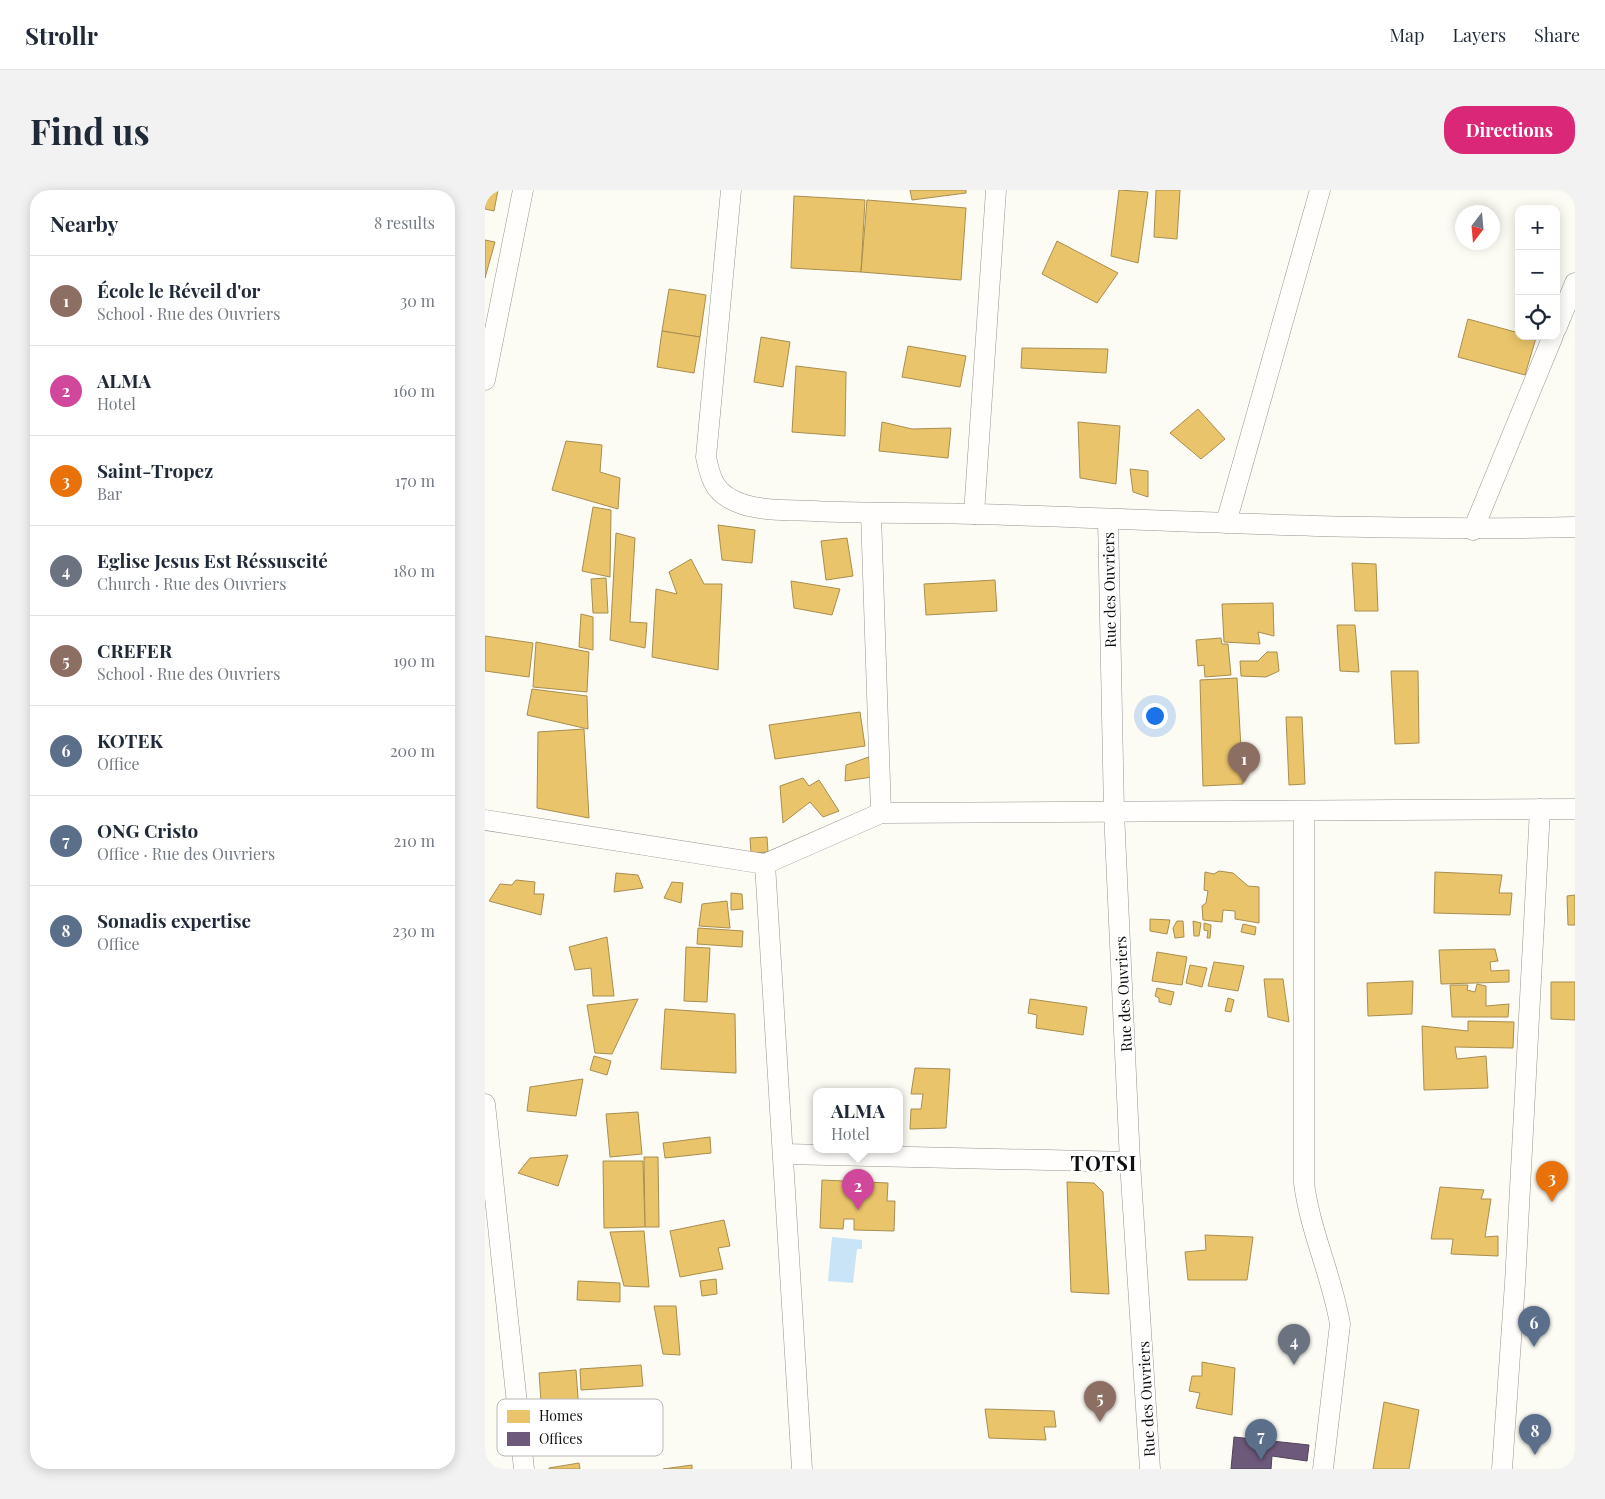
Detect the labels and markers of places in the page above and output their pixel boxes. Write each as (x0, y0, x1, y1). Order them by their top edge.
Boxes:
pin: 1 (1228, 742, 1260, 783)
pin: 3 (1536, 1161, 1568, 1202)
pin: 2 (842, 1169, 874, 1210)
pin: 6 (1518, 1306, 1550, 1347)
pin: 4 (1278, 1324, 1310, 1365)
pin: 5 (1084, 1381, 1116, 1422)
pin: 8 (1519, 1414, 1551, 1455)
pin: 7 (1245, 1419, 1277, 1460)

